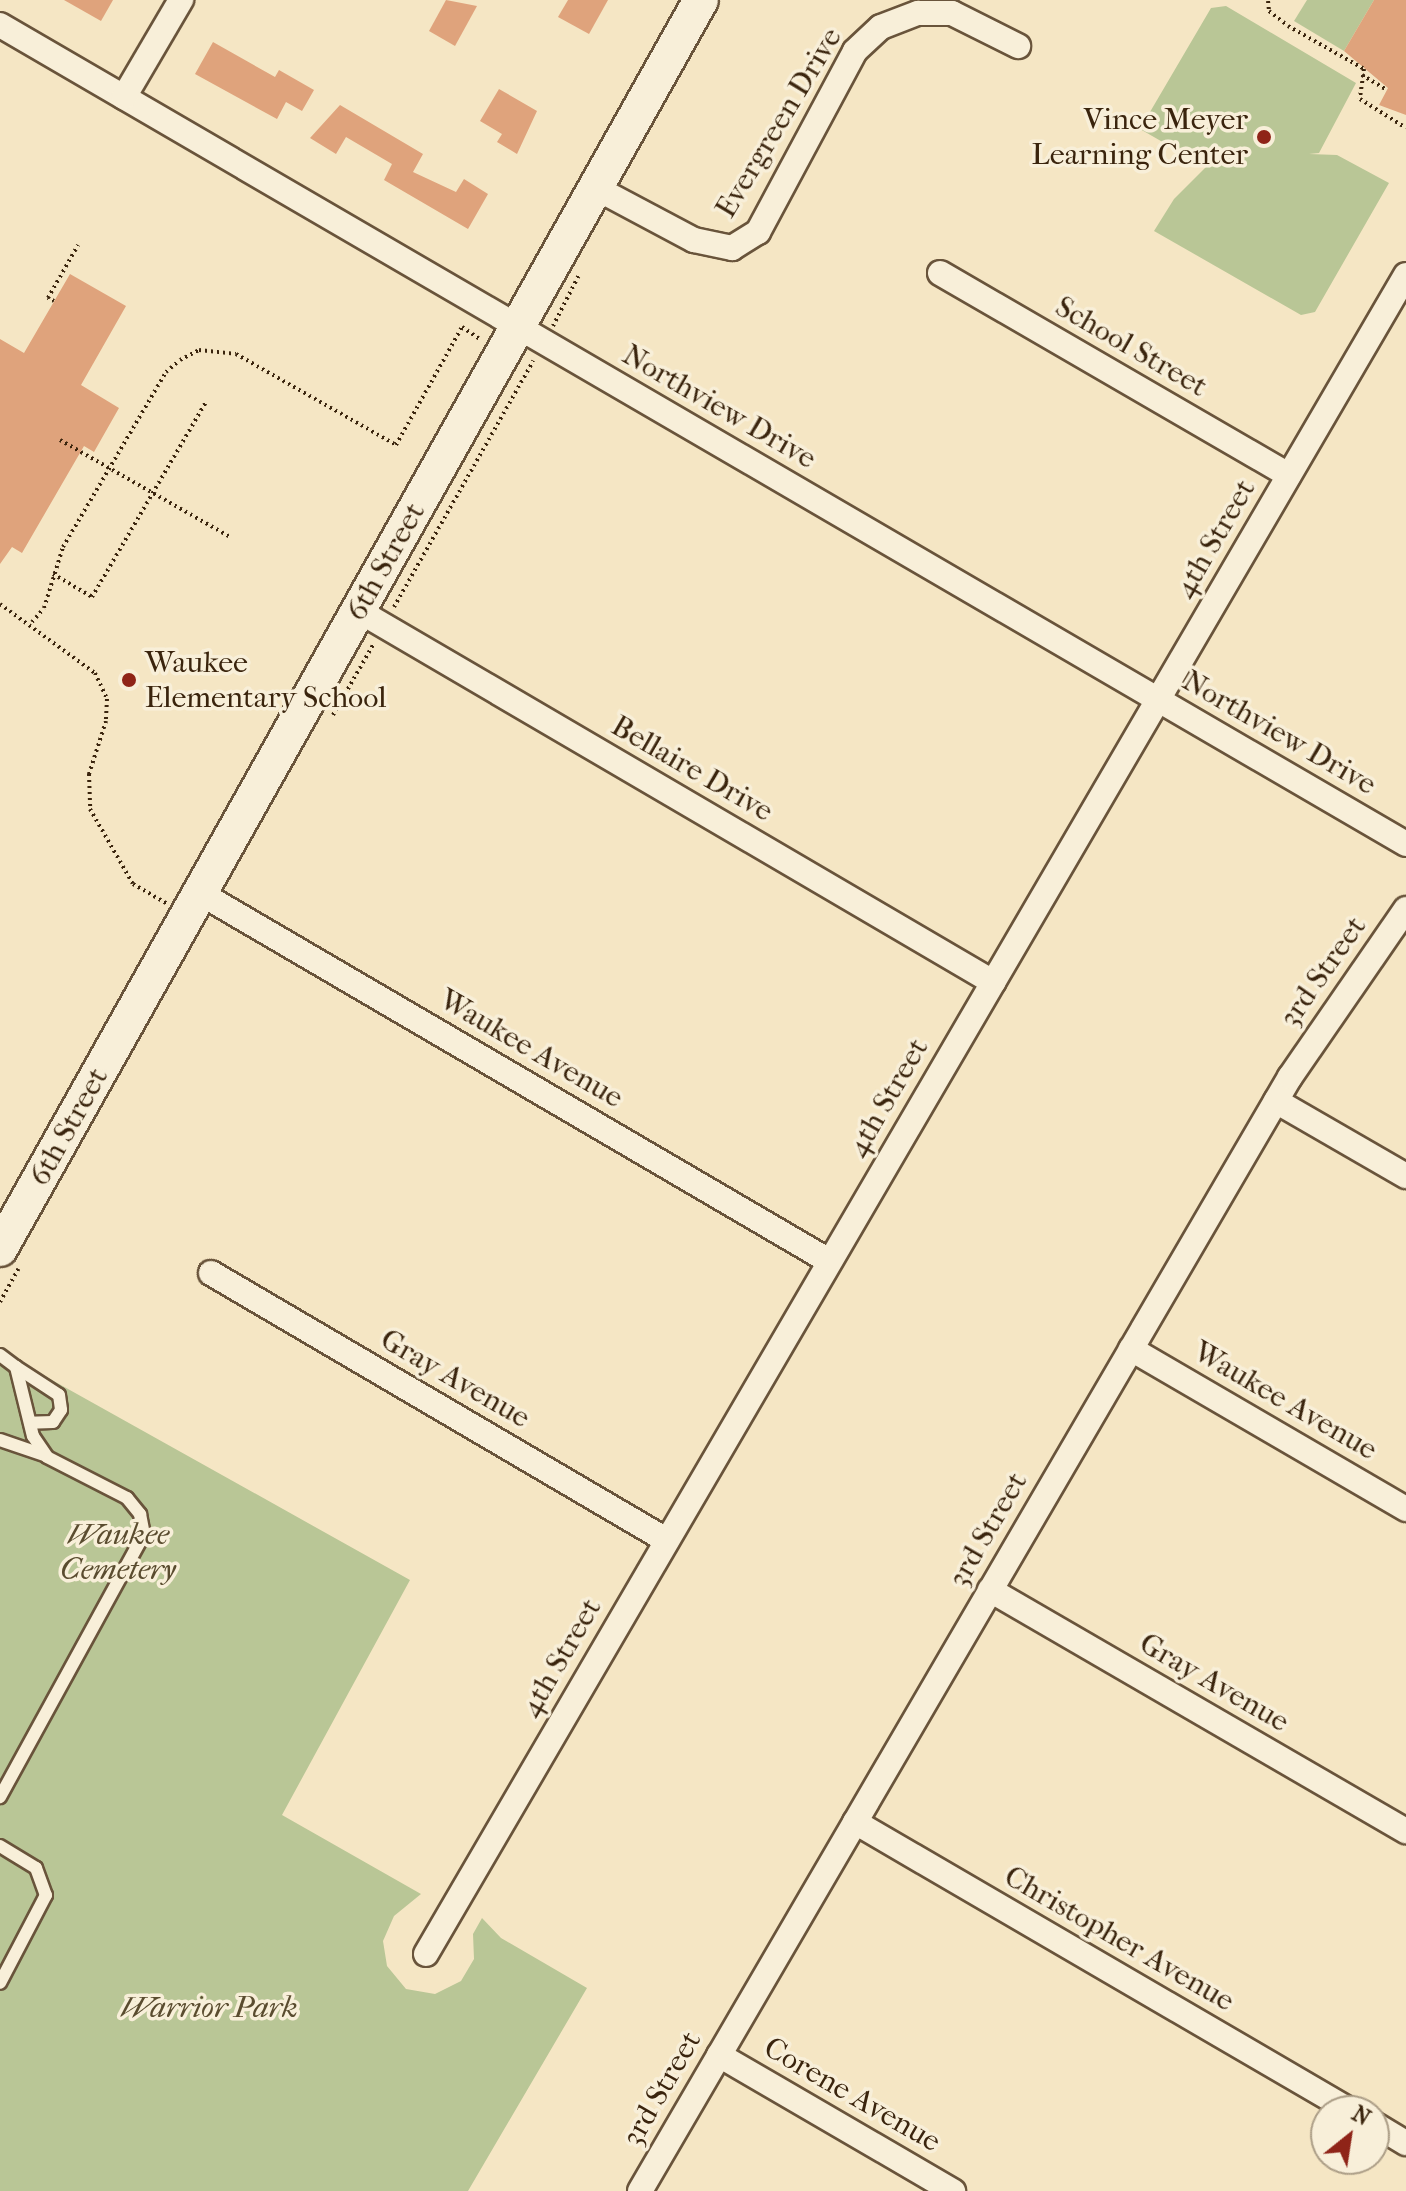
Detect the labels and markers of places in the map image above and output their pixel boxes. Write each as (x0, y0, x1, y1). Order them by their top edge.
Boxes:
place label: Vince Meyer Learning Center (1032, 102, 1248, 172)
marker: Vince Meyer Learning Center (1255, 128, 1273, 146)
place label: Waukee Elementary School (145, 645, 387, 716)
marker: Waukee Elementary School (120, 671, 138, 689)

